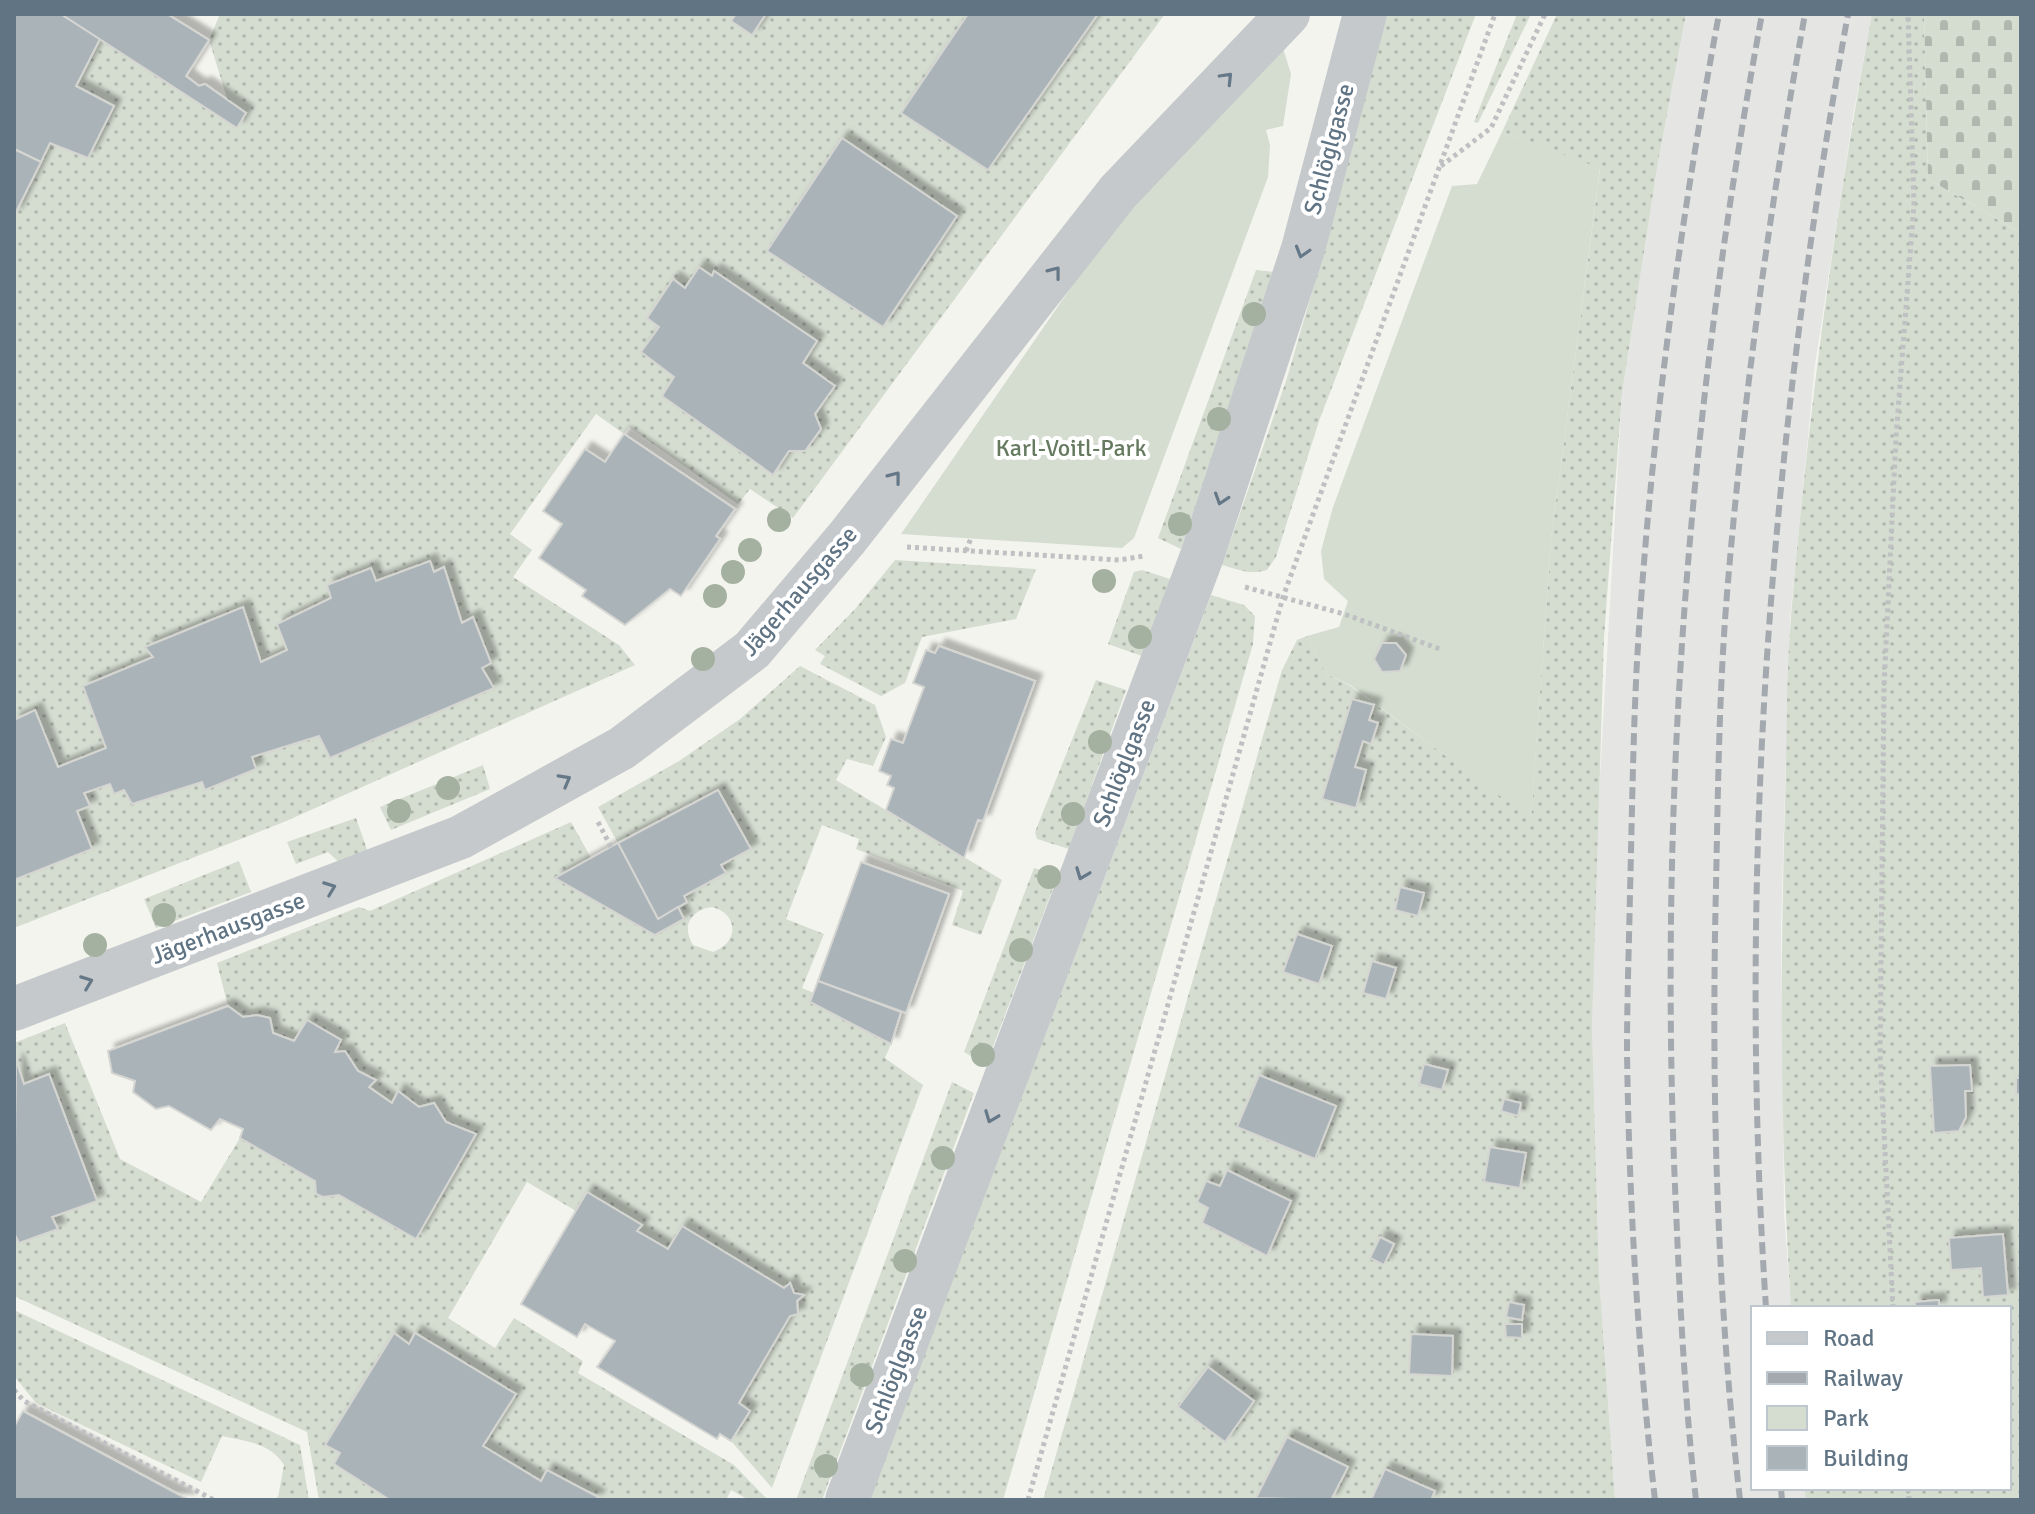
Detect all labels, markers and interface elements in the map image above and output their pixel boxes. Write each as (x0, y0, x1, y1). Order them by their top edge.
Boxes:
one-way arrow (1218, 73, 1232, 87)
street label: Schlöglgasse (1297, 80, 1361, 218)
one-way arrow (1295, 244, 1311, 258)
one-way arrow (1045, 267, 1060, 282)
park label: Karl-Voitl-Park (996, 433, 1146, 463)
one-way arrow (885, 471, 899, 486)
one-way arrow (1214, 491, 1230, 505)
street label: Jägerhausgasse (734, 520, 864, 662)
street label: Schlöglgasse (1086, 695, 1162, 831)
one-way arrow (557, 774, 571, 790)
one-way arrow (1075, 866, 1092, 880)
one-way arrow (322, 881, 336, 898)
street label: Jägerhausgasse (147, 885, 309, 971)
one-way arrow (79, 975, 93, 992)
one-way arrow (984, 1109, 1001, 1123)
street label: Schlöglgasse (858, 1302, 934, 1438)
legend (1751, 1306, 2011, 1490)
text: Road (1823, 1323, 1874, 1353)
text: Railway (1823, 1363, 1903, 1393)
text: Park (1823, 1403, 1869, 1433)
text: Building (1823, 1443, 1909, 1473)

